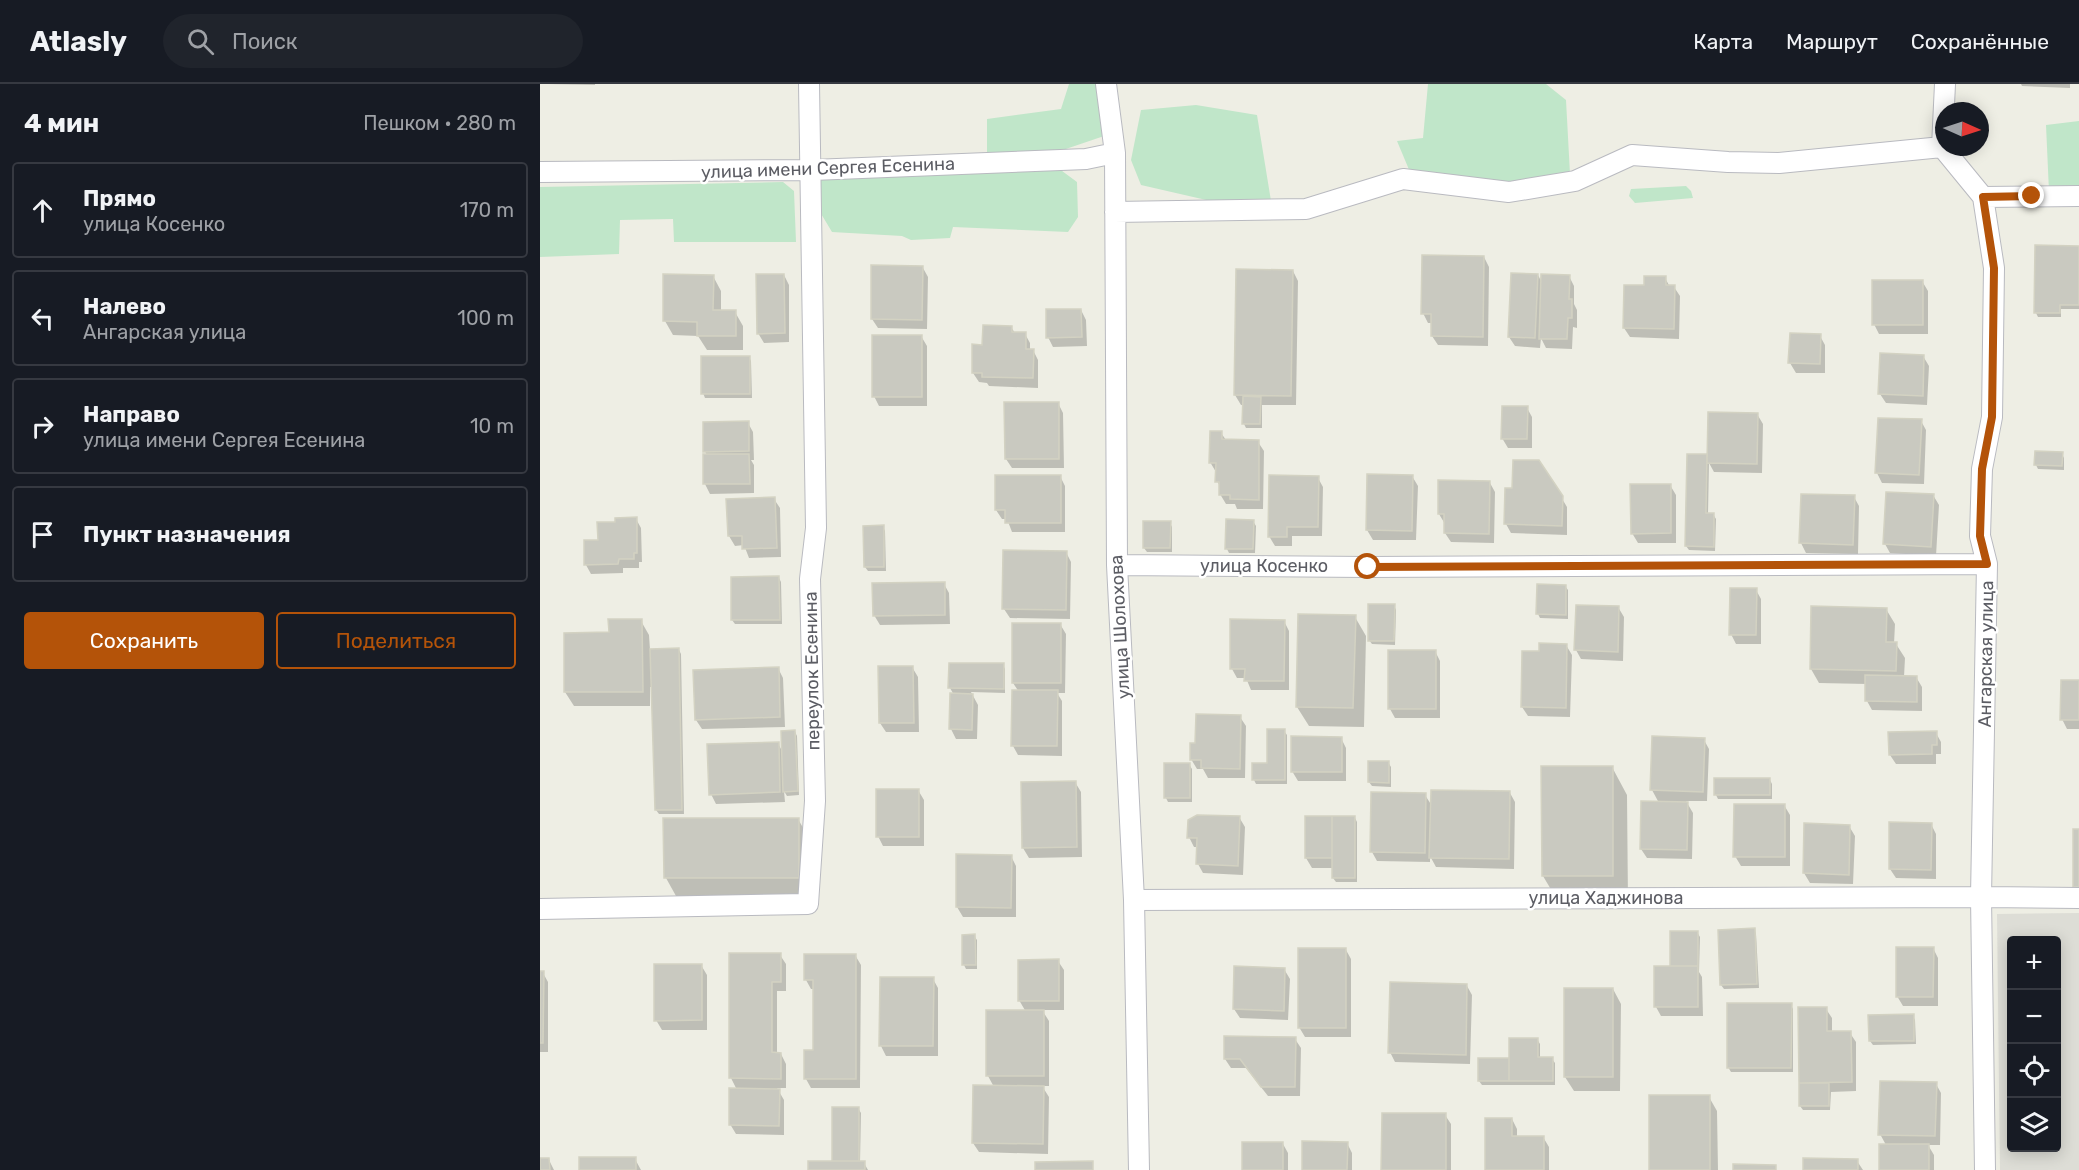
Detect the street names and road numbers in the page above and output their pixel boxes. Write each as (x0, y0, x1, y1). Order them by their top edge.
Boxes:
street label: улица имени Сергея Есенина (701, 153, 955, 183)
street label: улица Шолохова (1105, 554, 1135, 700)
street label: улица Косенко (1200, 555, 1328, 577)
street label: Ангарская улица (1974, 580, 1998, 728)
street label: переулок Есенина (800, 591, 824, 751)
street label: улица Хаджинова (1529, 887, 1683, 909)

